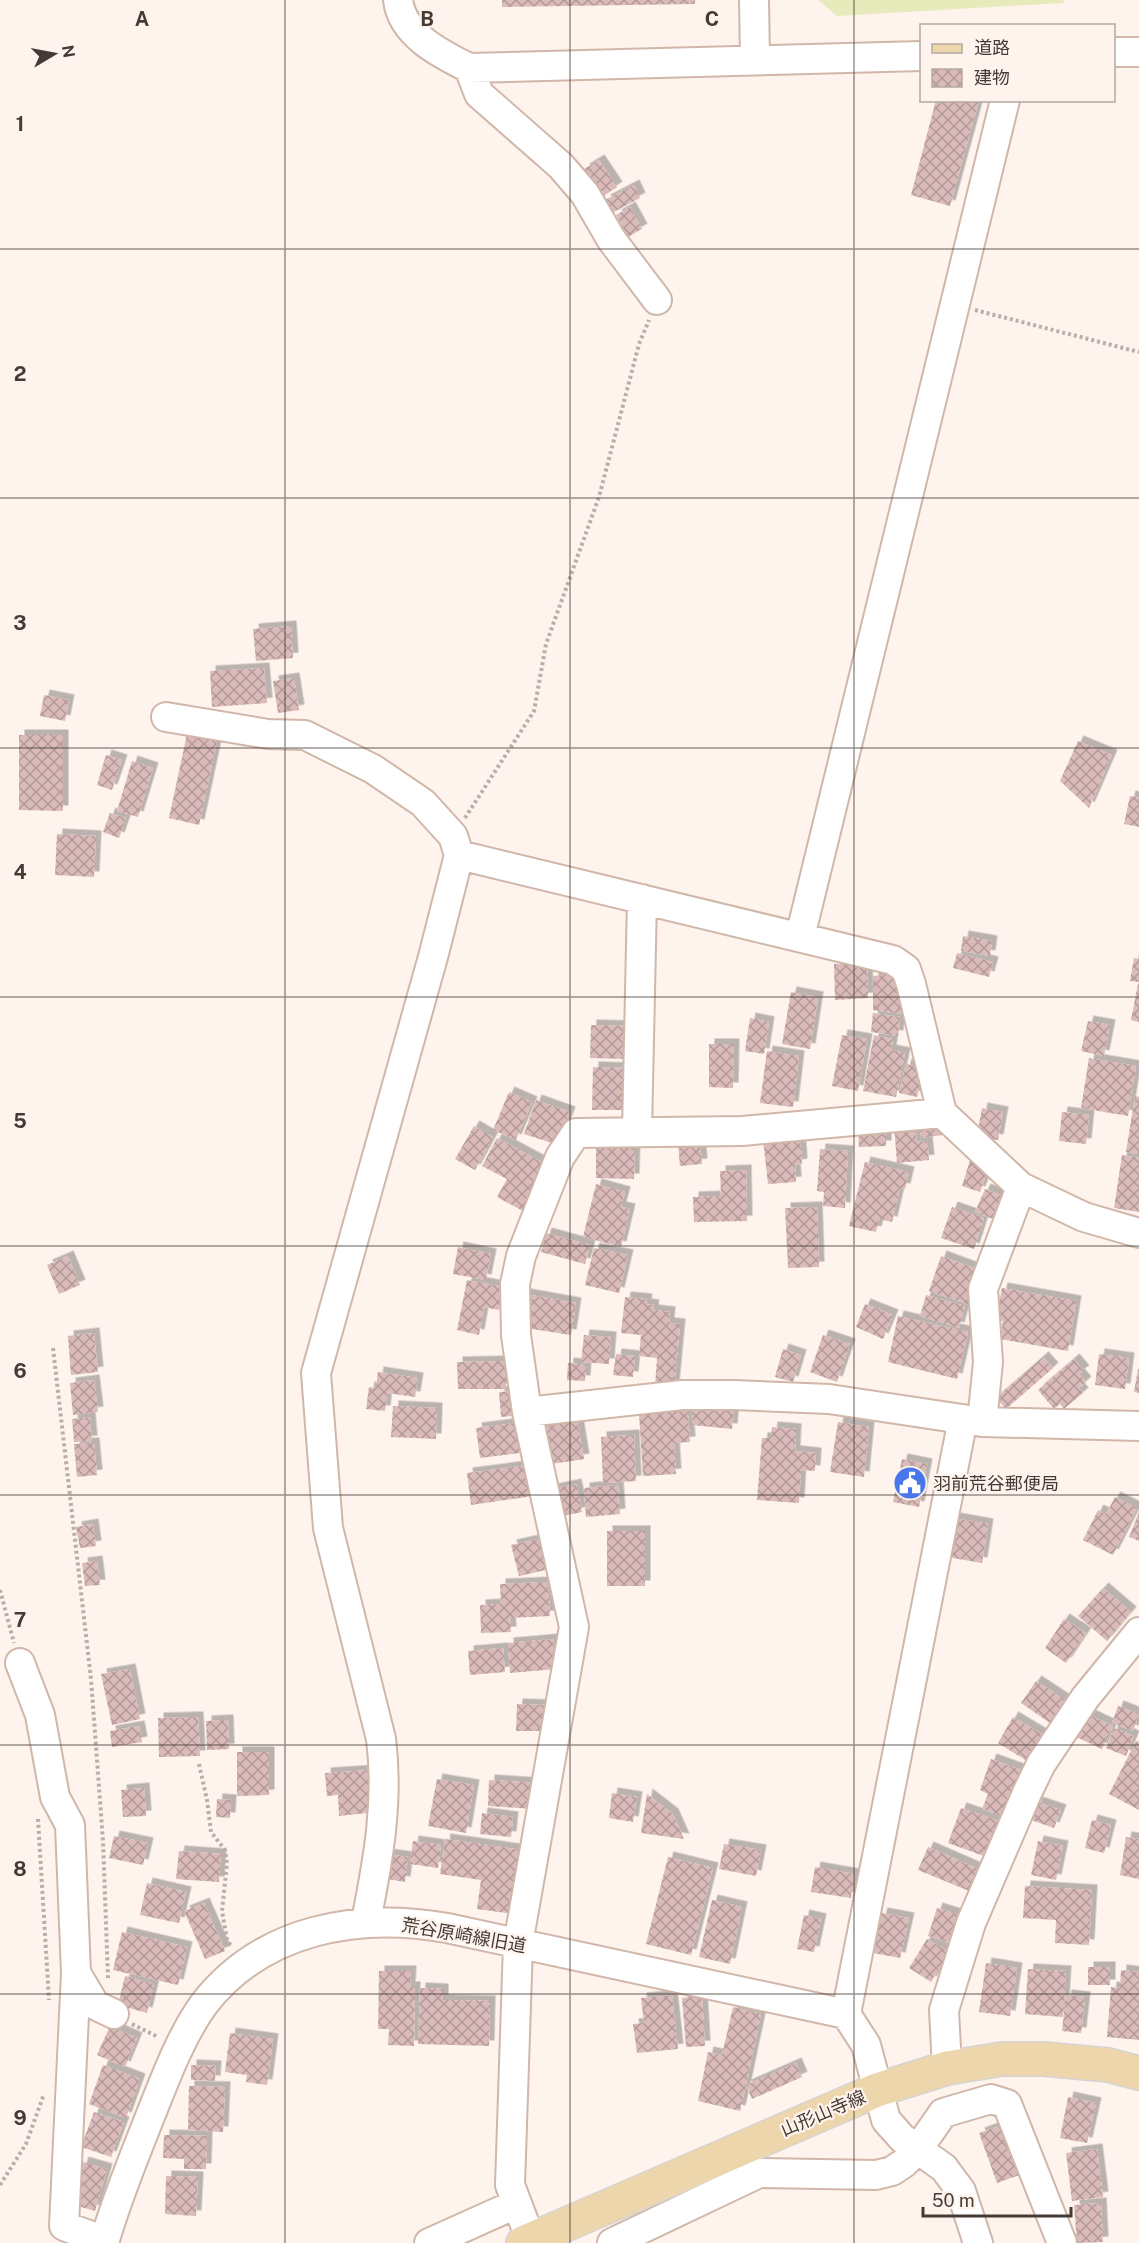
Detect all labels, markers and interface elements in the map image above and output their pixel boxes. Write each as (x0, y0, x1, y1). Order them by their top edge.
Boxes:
text: A (135, 7, 149, 31)
text: B (420, 7, 434, 31)
text: C (705, 7, 719, 31)
north arrow (24, 24, 84, 84)
legend (920, 24, 1115, 102)
text: 道路 (974, 37, 1010, 58)
text: N (58, 44, 79, 59)
text: 建物 (974, 67, 1010, 88)
text: 1 (16, 112, 24, 136)
text: 2 (14, 362, 26, 386)
text: 3 (13, 611, 27, 635)
text: 4 (13, 860, 27, 884)
text: 5 (13, 1109, 27, 1133)
text: 6 (13, 1359, 27, 1383)
public building icon: 羽前荒谷郵便局 (892, 1465, 928, 1501)
place label: 羽前荒谷郵便局 (933, 1473, 1059, 1494)
text: 7 (14, 1608, 26, 1632)
text: 8 (13, 1857, 27, 1881)
street label: 荒谷原崎線旧道 (400, 1914, 528, 1956)
street label: 山形山寺線 (777, 2086, 869, 2140)
text: 9 (13, 2106, 27, 2130)
scale bar (923, 2180, 1072, 2218)
text: 50 m (932, 2190, 975, 2211)

